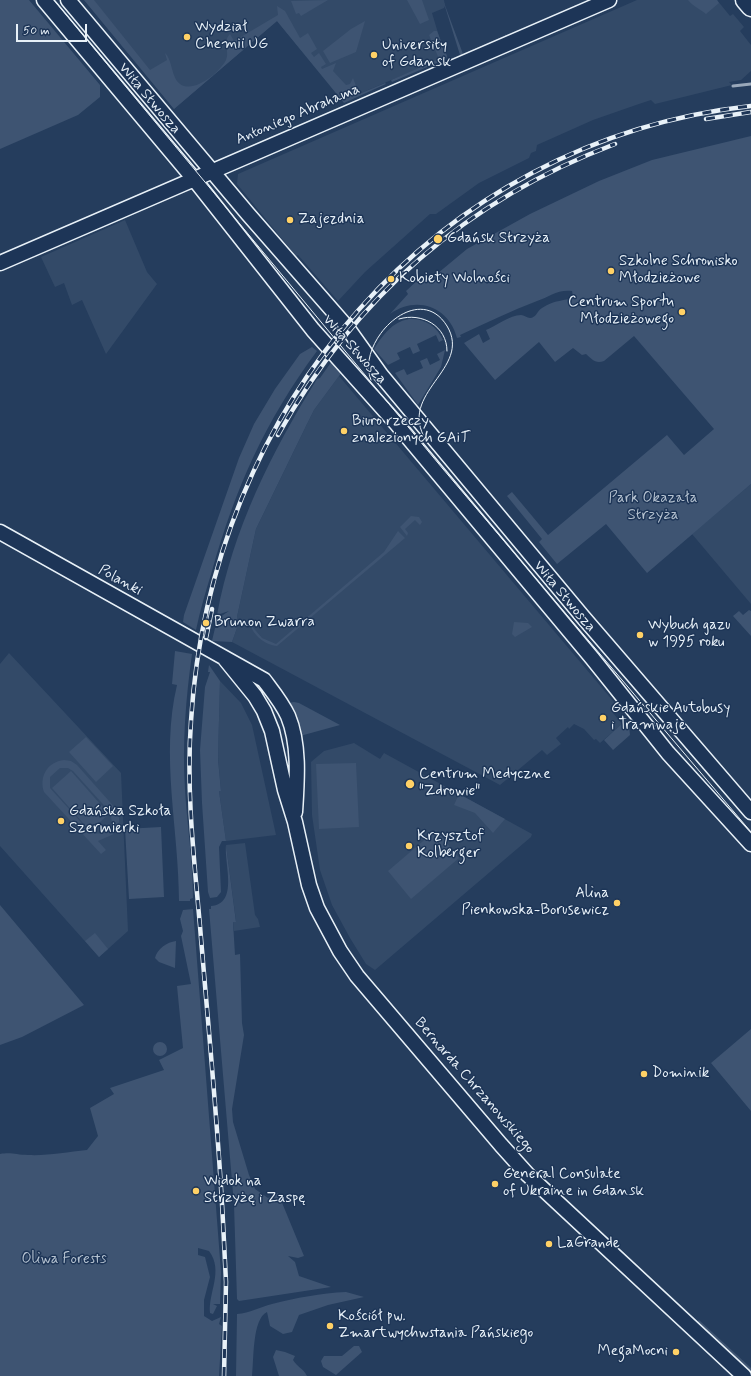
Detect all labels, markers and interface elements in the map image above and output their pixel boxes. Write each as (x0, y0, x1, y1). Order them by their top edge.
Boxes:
scale bar (18, 16, 89, 42)
place label: Wydział Chemii UG (195, 19, 268, 54)
text: 50 m (23, 23, 50, 39)
marker: Wydział Chemii UG (182, 32, 192, 42)
place label: University of Gdansk (382, 37, 451, 72)
marker: University of Gdansk (369, 50, 379, 60)
street label: Wita Stwosza (114, 60, 184, 138)
street label: Antoniego Abrahama (233, 81, 363, 149)
place label: Zajezdnia (298, 211, 364, 229)
marker: Zajezdnia (285, 215, 295, 225)
place label: Gdańsk Strzyża (447, 230, 550, 248)
marker: Gdańsk Strzyża (432, 233, 444, 245)
place label: Szkolne Schronisko Młodzieżowe (619, 253, 738, 288)
marker: Szkolne Schronisko Młodzieżowe (606, 266, 616, 276)
place label: Kobiety Wolności (399, 270, 510, 288)
marker: Kobiety Wolności (386, 274, 396, 284)
place label: Centrum Sportu Młodzieżowego (568, 294, 674, 329)
marker: Centrum Sportu Młodzieżowego (677, 307, 687, 317)
street label: Wita Stwosza (318, 312, 390, 388)
place label: Biuro rzeczy znalezionych GAiT (352, 413, 470, 448)
marker: Biuro rzeczy znalezionych GAiT (339, 426, 349, 436)
park label: Park Okazała Strzyża (609, 490, 697, 525)
street label: Wita Stwosza (529, 558, 599, 636)
street label: Polanki (95, 562, 145, 600)
place label: Brunon Zwarra (214, 614, 315, 632)
place label: Wybuch gazu w 1995 roku (648, 617, 730, 652)
marker: Brunon Zwarra (201, 618, 211, 628)
marker: Wybuch gazu w 1995 roku (635, 630, 645, 640)
place label: Gdańskie Autobusy i Tramwaje (611, 700, 730, 735)
marker: Gdańskie Autobusy i Tramwaje (598, 713, 608, 723)
place label: Centrum Medyczne "Zdrowie" (419, 766, 551, 801)
marker: Centrum Medyczne "Zdrowie" (404, 778, 416, 790)
place label: Gdańska Szkoła Szermierki (69, 803, 171, 838)
marker: Gdańska Szkoła Szermierki (56, 816, 66, 826)
place label: Krzysztof Kolberger (417, 828, 484, 863)
marker: Krzysztof Kolberger (404, 841, 414, 851)
place label: Alina Pienkowska-Borusewicz (462, 885, 609, 920)
marker: Alina Pienkowska-Borusewicz (612, 898, 622, 908)
street label: Bernarda Chrzanowskiego (410, 1014, 538, 1158)
place label: Dominik (652, 1065, 709, 1083)
marker: Dominik (639, 1069, 649, 1079)
place label: General Consulate of Ukraine in Gdansk (503, 1166, 644, 1201)
place label: Widok na Strzyżę i Zaspę (204, 1173, 306, 1208)
marker: General Consulate of Ukraine in Gdansk (490, 1179, 500, 1189)
marker: Widok na Strzyżę i Zaspę (191, 1186, 201, 1196)
place label: LaGrande (557, 1235, 620, 1253)
marker: LaGrande (544, 1239, 554, 1249)
park label: Oliwa Forests (22, 1251, 106, 1269)
place label: Kościół pw. Zmartwychwstania Pańskiego (338, 1308, 533, 1343)
marker: Kościół pw. Zmartwychwstania Pańskiego (325, 1321, 335, 1331)
place label: MegaMocni (598, 1343, 668, 1361)
marker: MegaMocni (671, 1347, 681, 1357)

